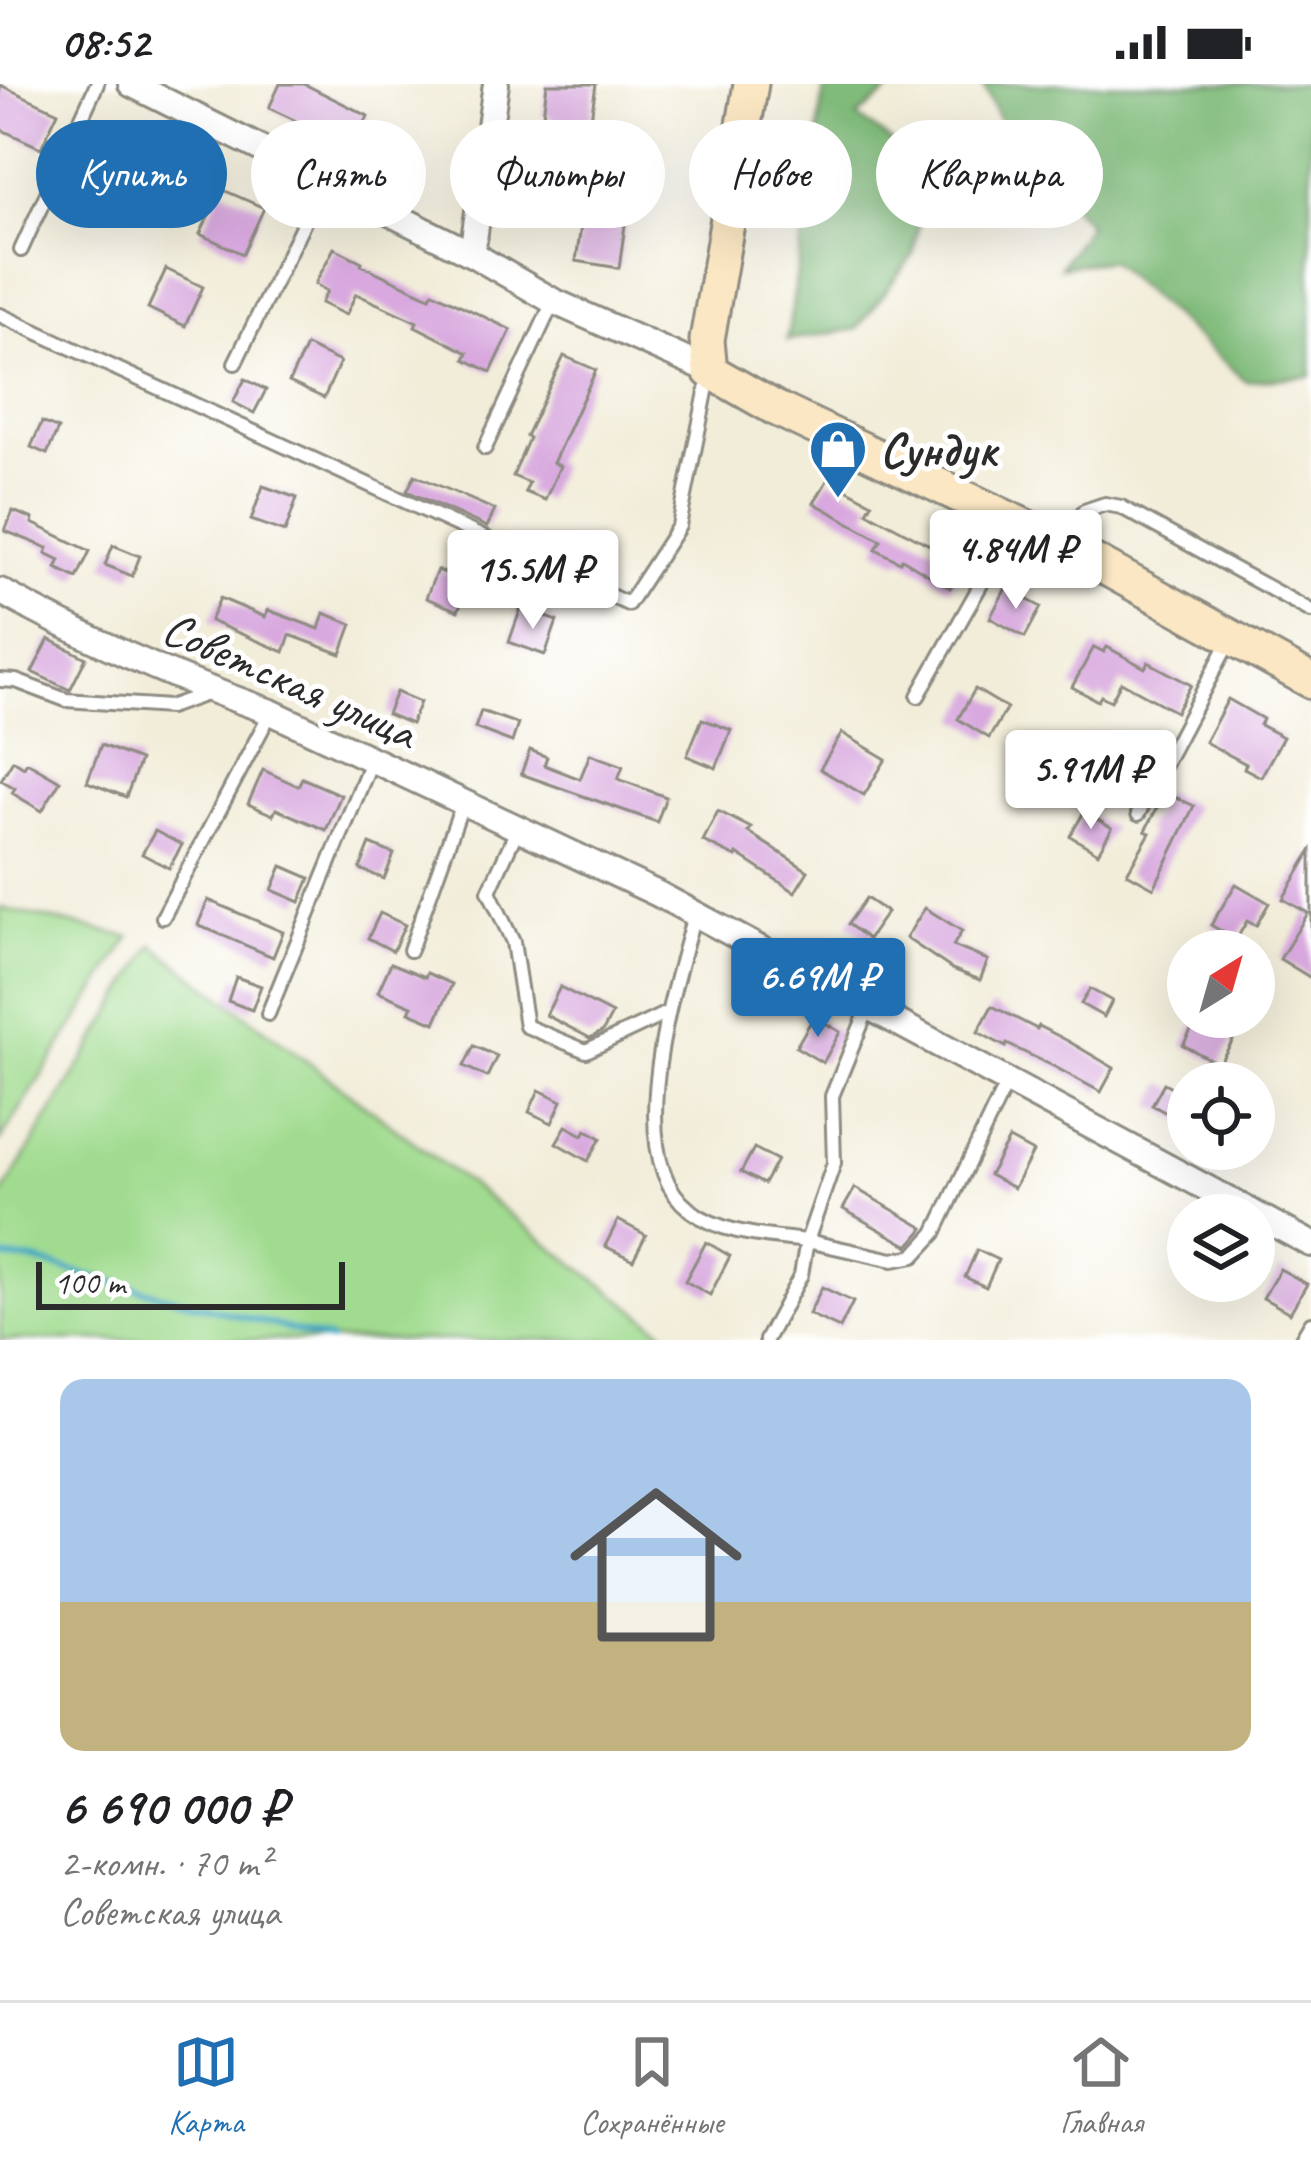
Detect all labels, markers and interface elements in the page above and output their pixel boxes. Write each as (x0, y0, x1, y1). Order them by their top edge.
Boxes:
text: 08:52 (60, 14, 149, 71)
chip: Купить (36, 120, 227, 228)
chip: Снять (251, 120, 426, 228)
chip: Фильтры (450, 120, 665, 228)
chip: Новое (689, 120, 852, 228)
chip: Квартира (876, 120, 1103, 228)
shop icon: Сундук (807, 418, 869, 500)
place label: Сундук (880, 420, 1000, 480)
pin: 4.84M ₽ (905, 510, 1127, 612)
text: 4.84M ₽ (957, 524, 1075, 573)
pin: 15.5M ₽ (422, 530, 644, 632)
text: 15.5M ₽ (474, 544, 592, 593)
street label: Советская улица (154, 597, 428, 764)
pin: 5.91M ₽ (980, 730, 1202, 832)
text: 5.91M ₽ (1032, 744, 1150, 793)
north arrow (1167, 930, 1275, 1038)
map controls (1167, 930, 1275, 1302)
pin: 6.69M ₽ (707, 938, 929, 1040)
text: 6.69M ₽ (758, 952, 878, 1001)
button: locate (1167, 1062, 1275, 1170)
button: layers (1167, 1194, 1275, 1302)
scale bar (36, 1256, 345, 1309)
text: 100 m (54, 1262, 125, 1304)
icon: home (548, 1457, 764, 1673)
text: 6 690 000 ₽ (60, 1775, 286, 1839)
text: 2-комн. · 70 m² (60, 1839, 270, 1888)
text: Советская улица (60, 1888, 280, 1937)
tab: Карта (168, 2029, 244, 2143)
tab: Сохранённые (580, 2029, 724, 2143)
tab: Главная (1060, 2029, 1143, 2143)

